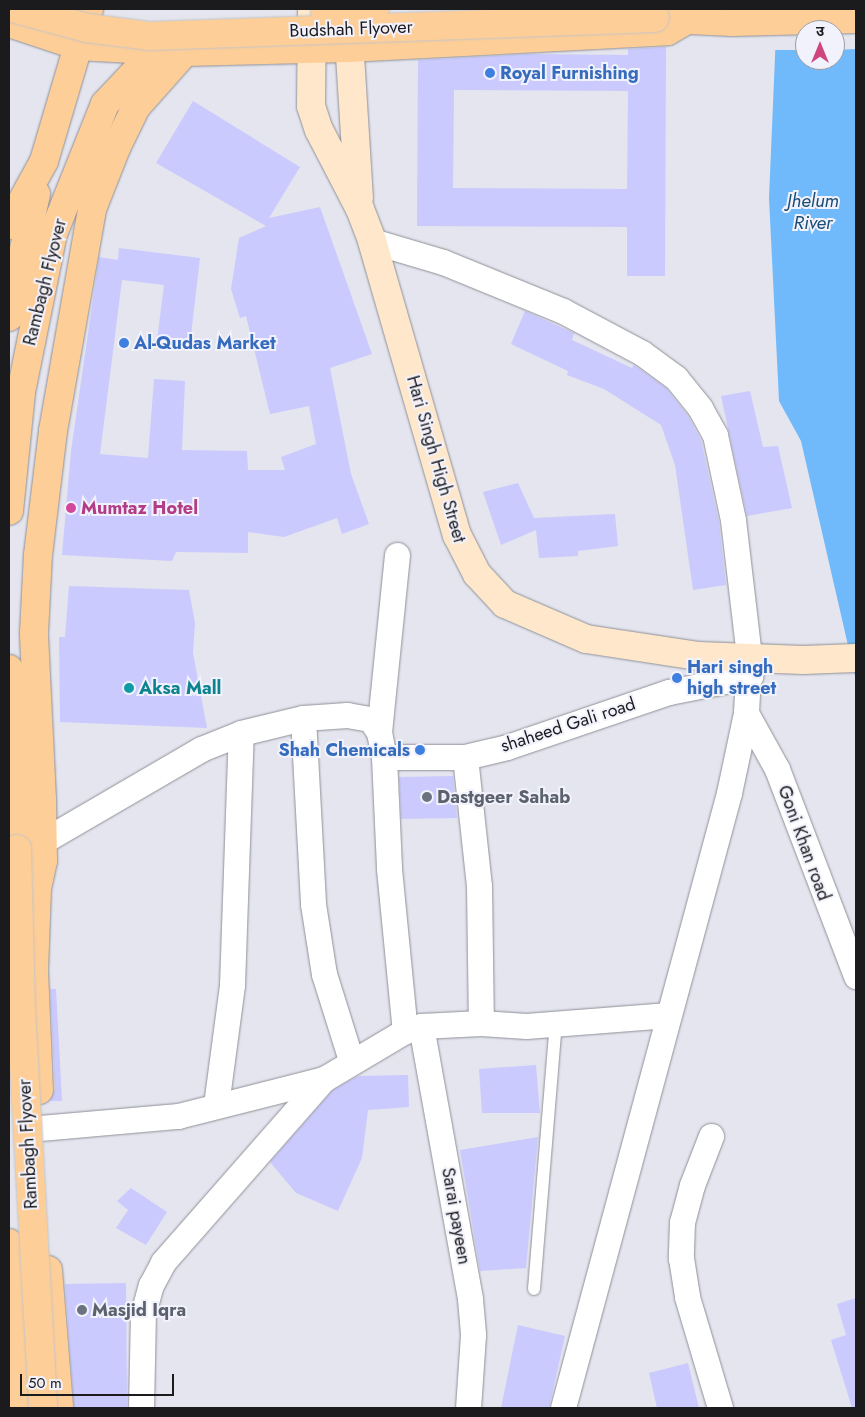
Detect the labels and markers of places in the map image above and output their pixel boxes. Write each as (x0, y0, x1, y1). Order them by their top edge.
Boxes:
place label: Royal Furnishing (500, 62, 639, 84)
marker: Royal Furnishing (484, 67, 496, 79)
place label: Al-Qudas Market (134, 332, 276, 354)
marker: Al-Qudas Market (118, 337, 130, 349)
place label: Mumtaz Hotel (81, 497, 198, 519)
marker: Mumtaz Hotel (65, 502, 77, 514)
place label: Hari singh high street (687, 657, 776, 700)
marker: Hari singh high street (671, 672, 683, 684)
place label: Aksa Mall (139, 677, 221, 699)
marker: Aksa Mall (123, 682, 135, 694)
place label: Shah Chemicals (279, 739, 410, 761)
marker: Shah Chemicals (414, 744, 426, 756)
place label: Dastgeer Sahab (437, 786, 570, 808)
marker: Dastgeer Sahab (421, 791, 433, 803)
place label: Masjid Iqra (92, 1299, 186, 1321)
marker: Masjid Iqra (76, 1304, 88, 1316)

